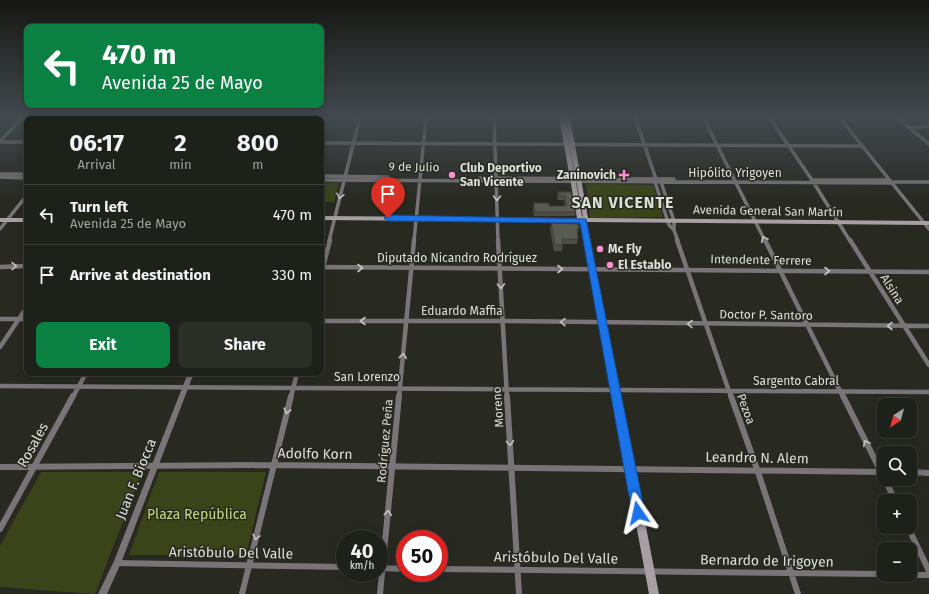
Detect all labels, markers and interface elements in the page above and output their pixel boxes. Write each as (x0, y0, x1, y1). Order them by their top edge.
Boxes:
text: 470 m (102, 38, 177, 71)
icon: left (36, 40, 88, 92)
text: Avenida 25 de Mayo (102, 72, 263, 94)
text: 06:17 (69, 129, 124, 157)
text: 2 (174, 129, 187, 157)
text: 800 (237, 129, 279, 157)
text: Arrival (78, 157, 116, 172)
text: min (169, 157, 192, 172)
text: m (252, 157, 263, 172)
street label: 9 de Julio (388, 160, 440, 174)
place label: Club Deportivo San Vicente (460, 161, 542, 189)
street label: Hipólito Yrigoyen (688, 166, 782, 180)
place label: Zaninovich (557, 168, 616, 182)
marker: Club Deportivo San Vicente (447, 170, 457, 180)
marker: Zaninovich (619, 170, 629, 180)
pin (371, 177, 405, 218)
icon: arrive (377, 183, 399, 205)
one-way arrow (337, 192, 345, 199)
district label: SAN VICENTE (571, 193, 675, 212)
one-way arrow (493, 195, 501, 201)
text: Turn left (70, 198, 128, 216)
street label: Avenida General San Martín (693, 203, 843, 219)
icon: left (36, 204, 58, 226)
text: 470 m (273, 206, 312, 224)
text: Avenida 25 de Mayo (70, 216, 186, 231)
one-way arrow (761, 236, 769, 243)
place label: Mc Fly (608, 242, 642, 256)
marker: Mc Fly (595, 244, 605, 254)
street label: Diputado Nicandro Rodríguez (377, 251, 537, 265)
street label: Intendente Ferrere (710, 252, 812, 268)
place label: El Establo (618, 258, 671, 272)
marker: El Establo (605, 260, 615, 270)
one-way arrow (10, 262, 17, 271)
icon: arrive (36, 264, 58, 286)
one-way arrow (357, 264, 363, 272)
one-way arrow (557, 264, 563, 273)
text: Arrive at destination (70, 266, 211, 284)
text: 330 m (272, 266, 312, 284)
one-way arrow (824, 267, 830, 275)
street label: Alsina (877, 271, 907, 307)
one-way arrow (496, 283, 505, 289)
street label: Eduardo Maffia (421, 304, 503, 318)
street label: Doctor P. Santoro (719, 307, 813, 323)
one-way arrow (360, 317, 366, 325)
one-way arrow (560, 318, 566, 326)
one-way arrow (687, 320, 693, 328)
button: Exit (36, 322, 170, 368)
button: Share (178, 322, 312, 368)
one-way arrow (887, 322, 893, 330)
one-way arrow (399, 353, 408, 359)
street label: San Lorenzo (334, 370, 400, 384)
street label: Sargento Cabral (753, 374, 839, 388)
street label: Moreno (490, 386, 506, 428)
street label: Pezoa (734, 392, 758, 426)
north arrow (877, 398, 917, 438)
map controls (877, 398, 917, 582)
street label: Rodríguez Peña (374, 399, 396, 483)
one-way arrow (284, 408, 292, 414)
street label: Rosales (14, 419, 52, 470)
street label: Juan F. Biocca (112, 436, 160, 522)
one-way arrow (505, 440, 514, 447)
one-way arrow (864, 440, 871, 447)
street label: Adolfo Korn (277, 445, 353, 463)
button: search (877, 446, 917, 486)
street label: Leandro N. Alem (705, 449, 809, 467)
position arrow (617, 492, 659, 534)
button: + (877, 494, 917, 534)
park label: Plaza República (147, 506, 247, 523)
one-way arrow (384, 510, 393, 516)
speed limit sign: 50 (396, 530, 448, 582)
one-way arrow (252, 534, 260, 540)
text: 40 (351, 539, 374, 563)
button: − (877, 542, 917, 582)
street label: Aristóbulo Del Valle (169, 543, 293, 563)
street label: Aristóbulo Del Valle (494, 548, 618, 568)
street label: Bernardo de Irigoyen (700, 551, 834, 571)
text: km/h (350, 560, 374, 572)

